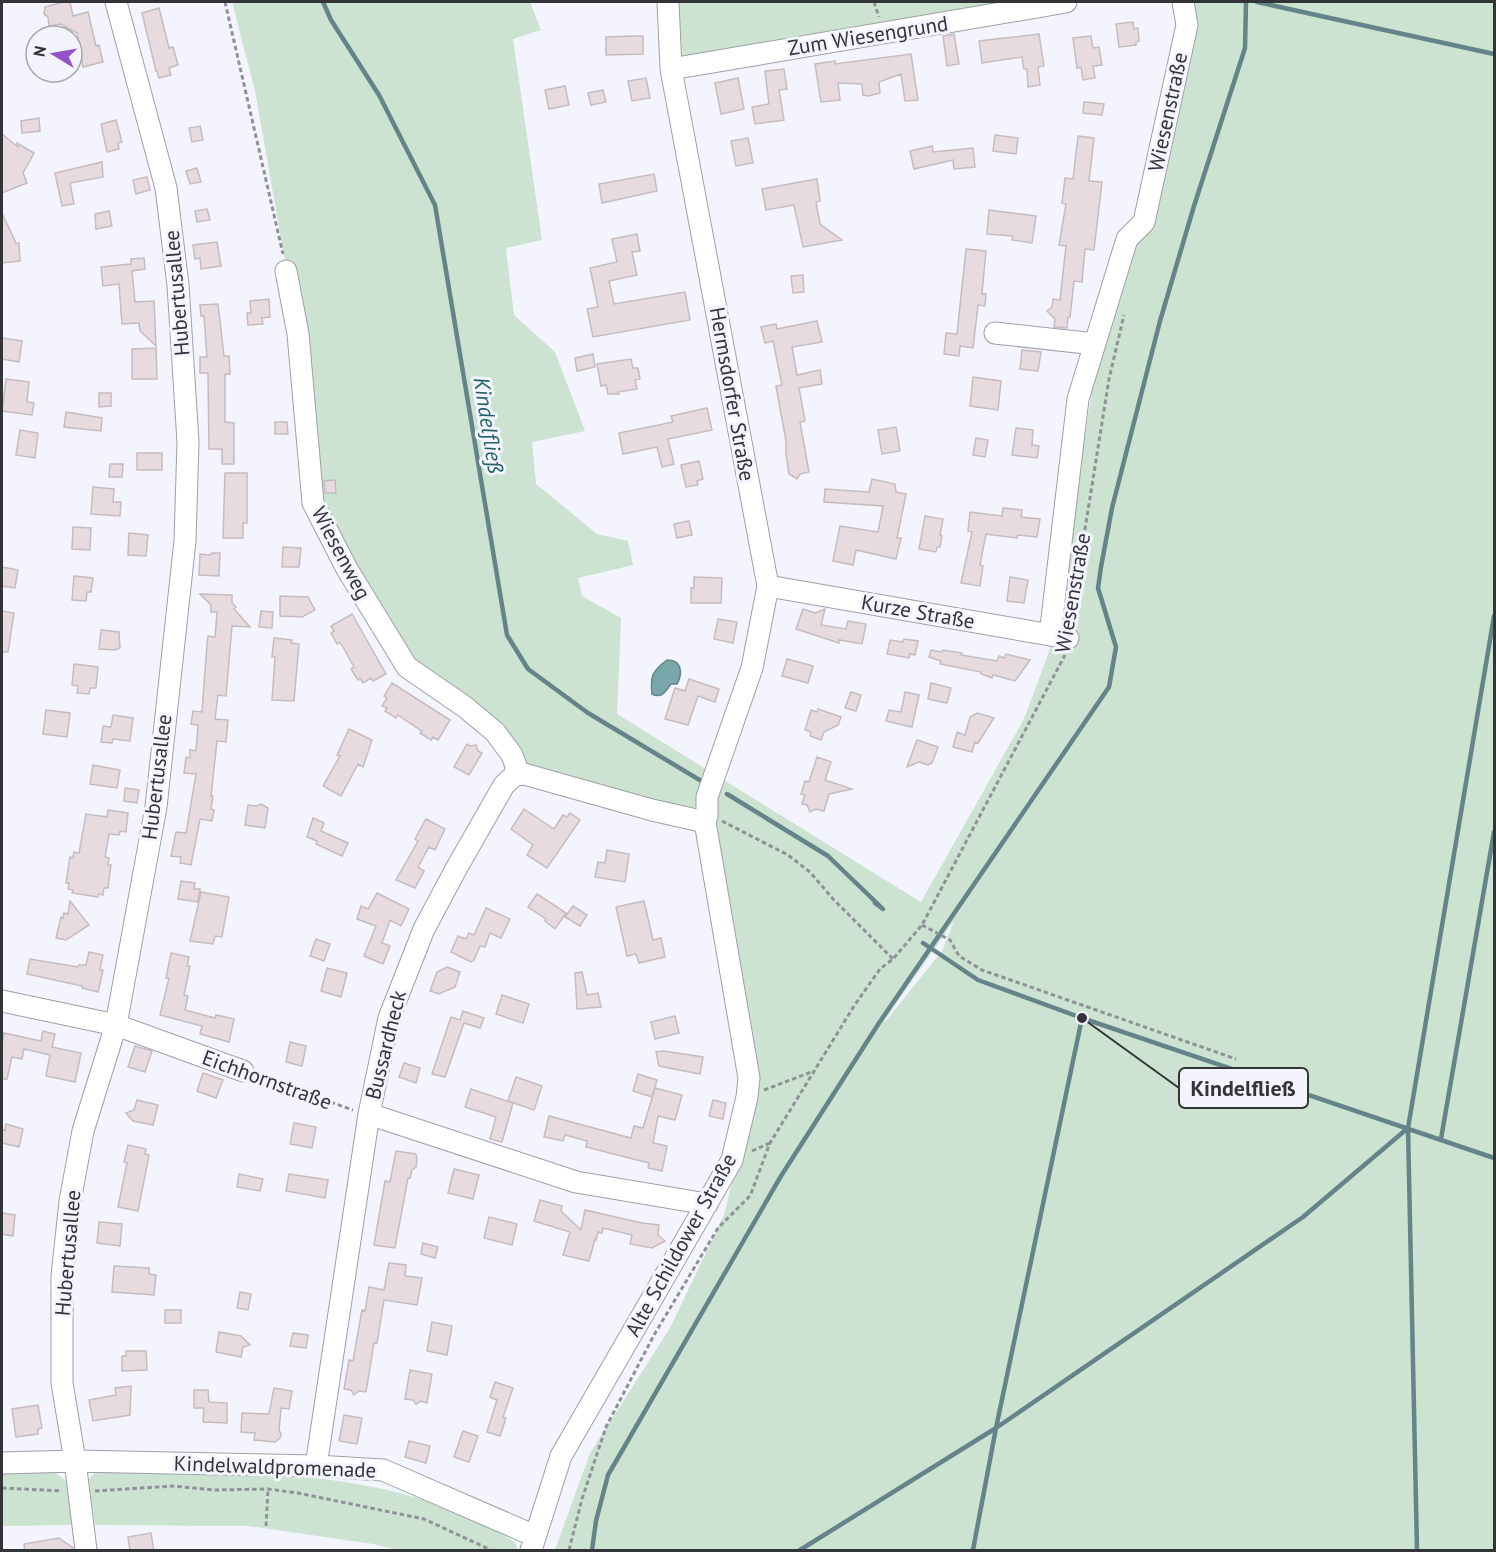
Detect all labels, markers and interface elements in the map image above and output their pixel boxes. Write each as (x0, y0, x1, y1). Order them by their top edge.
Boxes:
street label: Zum Wiesengrund (786, 10, 950, 61)
north arrow (24, 24, 84, 84)
text: N (28, 44, 50, 58)
street label: Wiesenstraße (1142, 50, 1193, 174)
street label: Hubertusallee (158, 229, 195, 357)
street label: Hermsdorfer Straße (704, 305, 761, 483)
water label: Kindelfließ (468, 375, 510, 475)
street label: Wiesenweg (306, 502, 377, 604)
street label: Wiesenstraße (1049, 531, 1096, 655)
street label: Kurze Straße (859, 588, 977, 635)
street label: Hubertusallee (135, 713, 178, 841)
street label: Bussardheck (359, 987, 412, 1102)
street label: Eichhornstraße (199, 1044, 336, 1115)
callout: Kindelfließ (1179, 1068, 1308, 1108)
text: Kindelfließ (1190, 1074, 1296, 1102)
street label: Alte Schildower Straße (619, 1148, 742, 1341)
street label: Hubertusallee (49, 1189, 86, 1317)
street label: Kindelwaldpromenade (173, 1449, 377, 1484)

